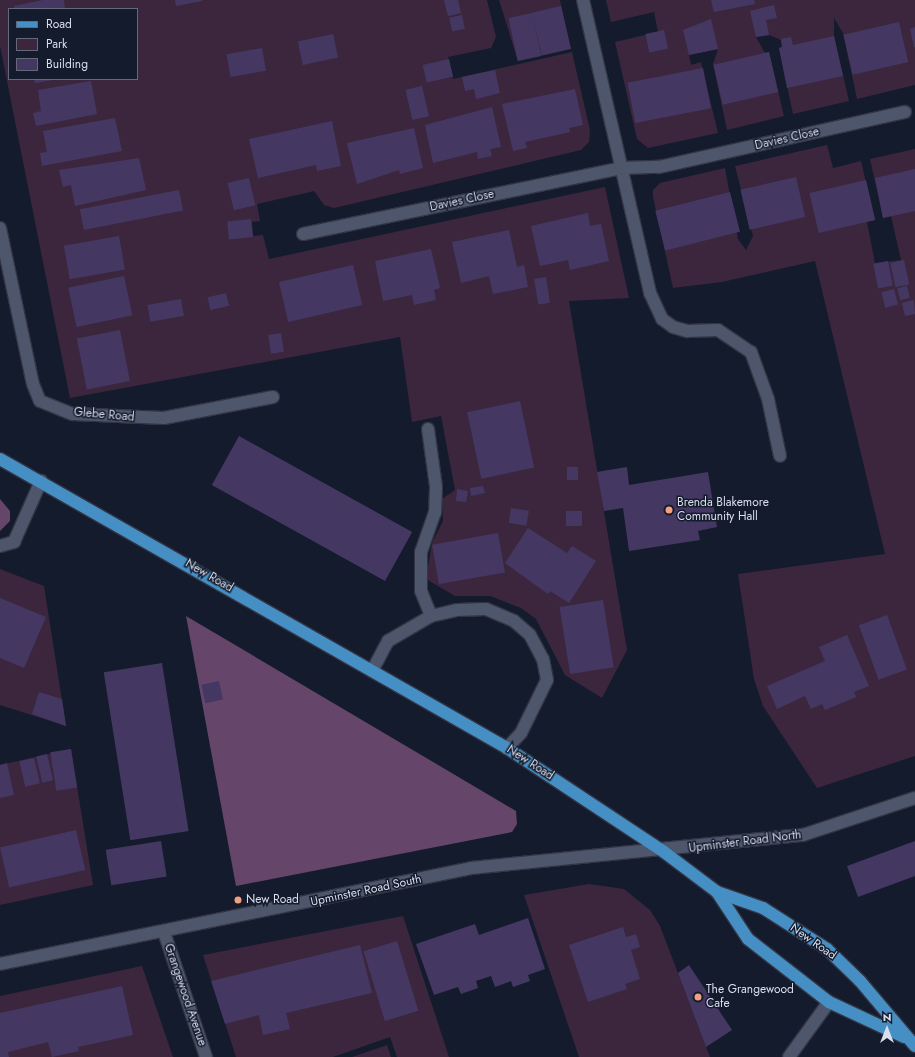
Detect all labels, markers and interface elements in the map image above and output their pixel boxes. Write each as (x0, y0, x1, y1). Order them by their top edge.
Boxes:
legend (8, 8, 138, 80)
text: Road (46, 15, 72, 33)
text: Park (46, 35, 67, 53)
text: Building (46, 55, 88, 73)
street label: Davies Close (754, 125, 820, 153)
street label: Davies Close (429, 187, 495, 215)
street label: Glebe Road (73, 405, 135, 425)
place label: Brenda Blakemore Community Hall (677, 496, 769, 524)
marker: Brenda Blakemore Community Hall (664, 505, 674, 515)
street label: New Road (182, 557, 236, 595)
street label: New Road (504, 743, 556, 783)
street label: Upminster Road North (688, 828, 802, 856)
street label: Upminster Road South (309, 872, 423, 910)
place label: New Road (246, 893, 299, 907)
marker: New Road (233, 895, 243, 905)
street label: New Road (787, 921, 839, 963)
street label: Grangewood Avenue (161, 942, 209, 1048)
place label: The Grangewood Cafe (706, 983, 794, 1011)
marker: The Grangewood Cafe (693, 992, 703, 1002)
north arrow (867, 1009, 907, 1049)
text: N (883, 1009, 891, 1025)

